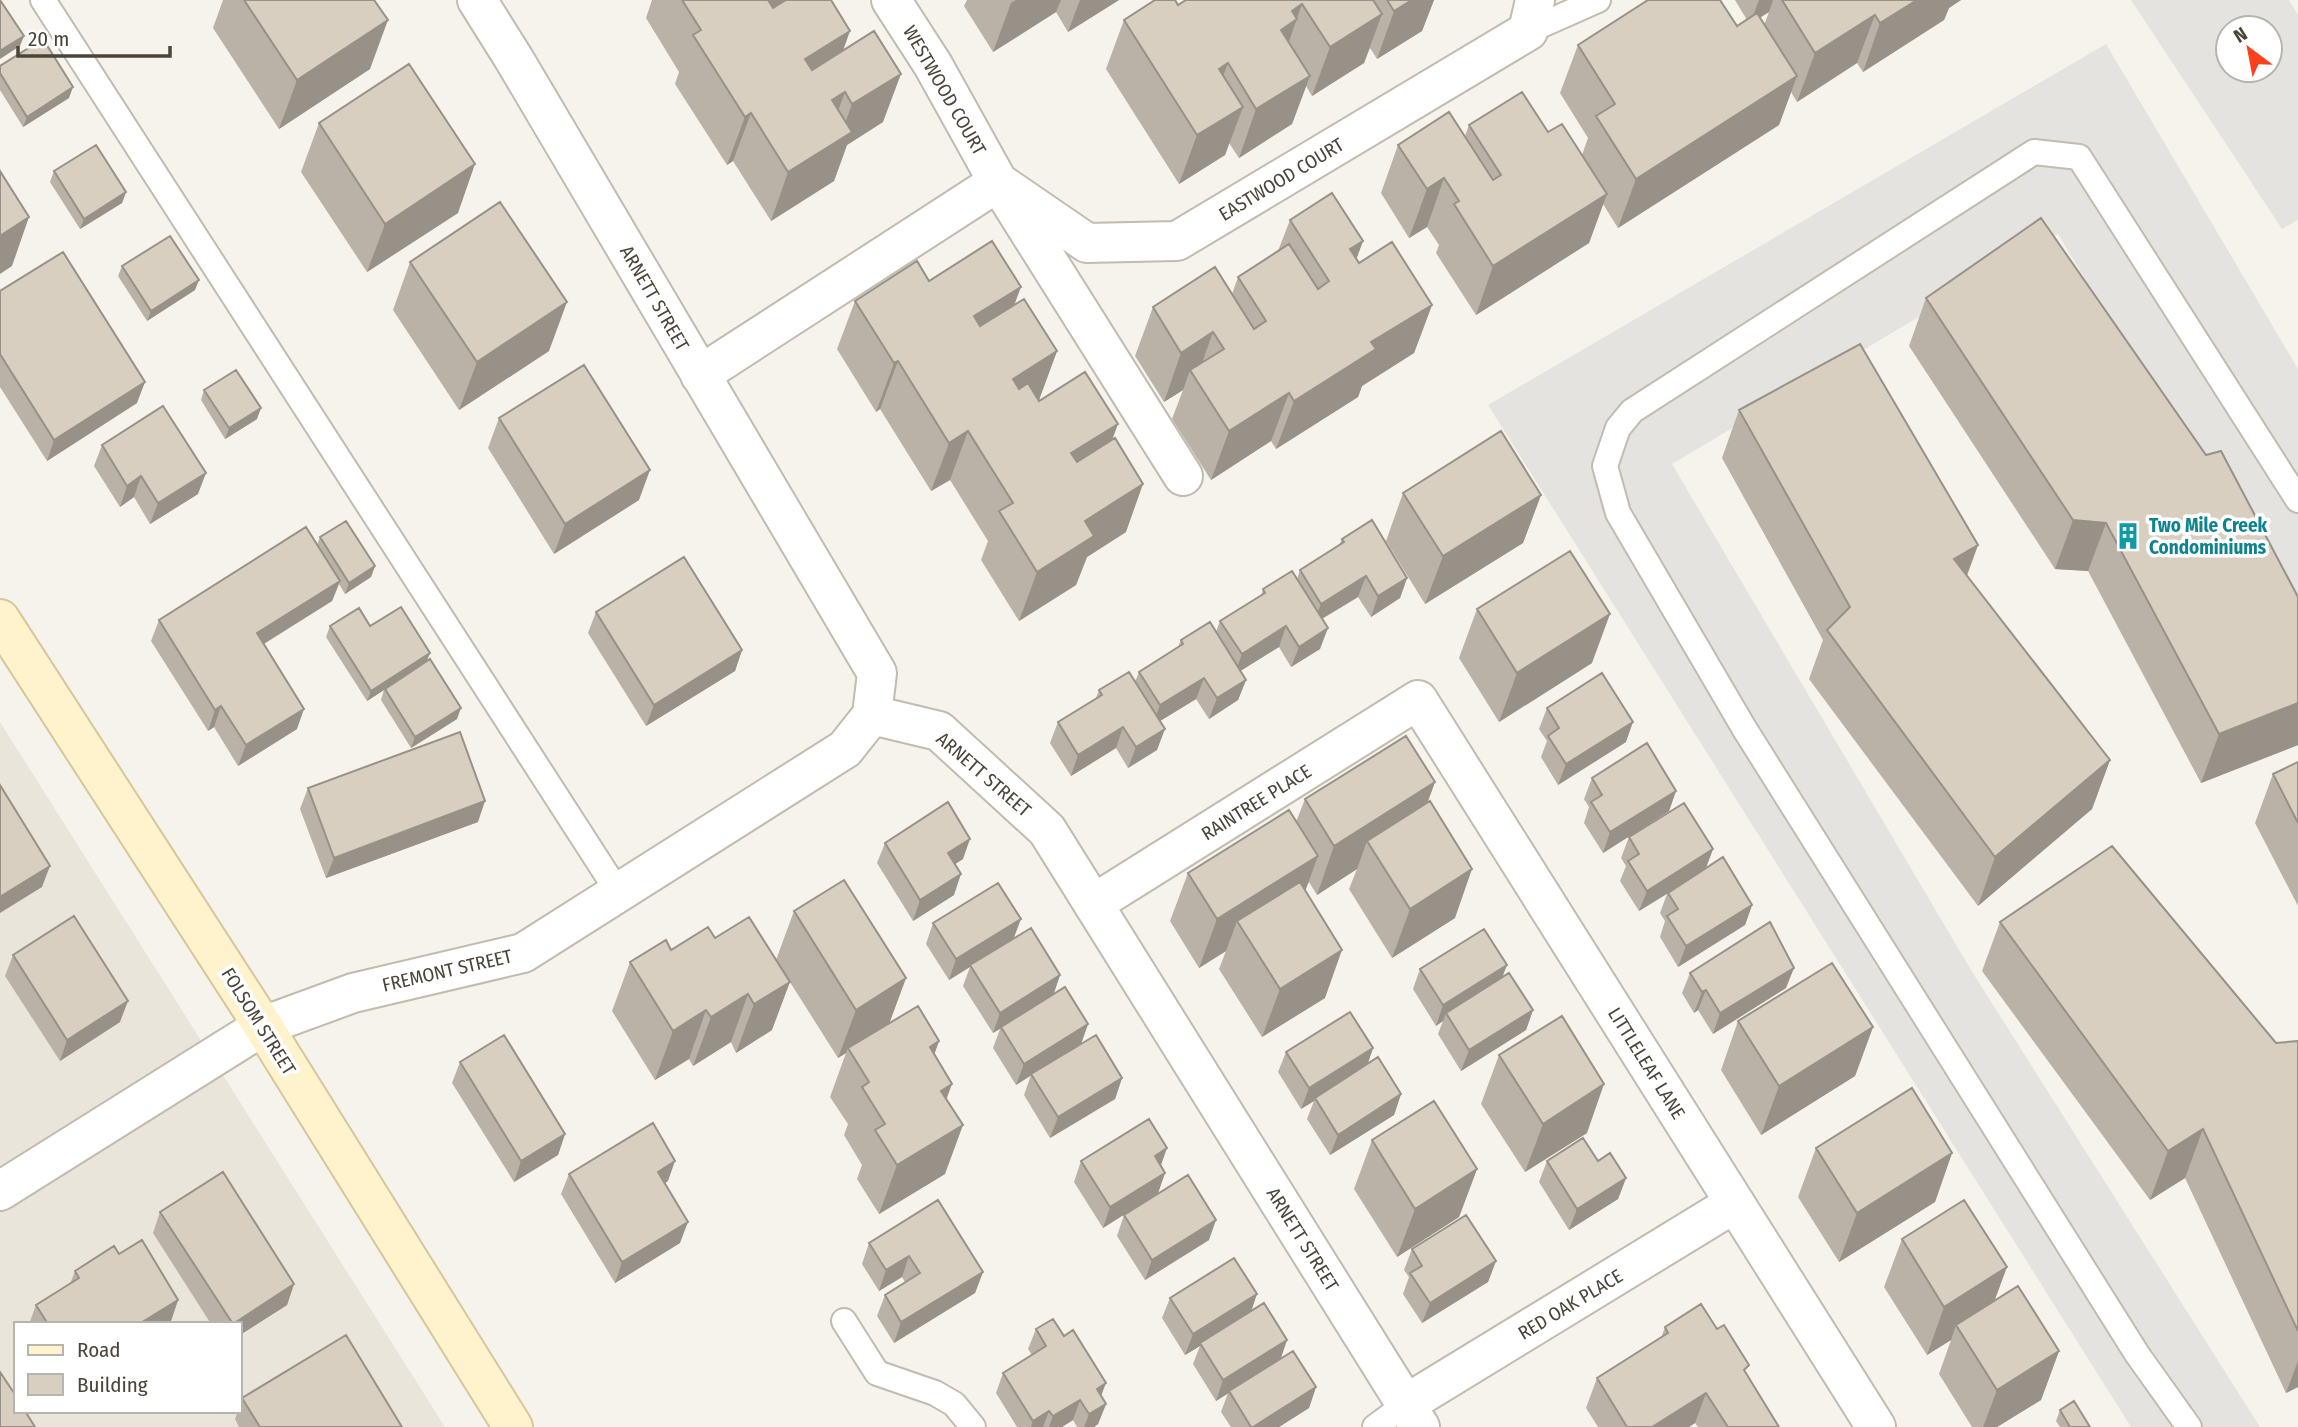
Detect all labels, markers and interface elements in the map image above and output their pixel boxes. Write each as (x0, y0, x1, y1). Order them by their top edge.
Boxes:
scale bar (18, 14, 170, 58)
north arrow (2214, 14, 2284, 84)
street label: WESTWOOD COURT (898, 21, 991, 159)
text: N (2229, 22, 2251, 48)
text: 20 m (28, 26, 69, 52)
street label: EASTWOOD COURT (1215, 133, 1348, 226)
street label: ARNETT STREET (615, 242, 694, 355)
place label: Two Mile Creek Condominiums (2149, 514, 2268, 559)
building icon: Two Mile Creek Condominiums (2113, 521, 2143, 551)
street label: ARNETT STREET (932, 727, 1036, 822)
street label: RAINTREE PLACE (1197, 760, 1315, 845)
street label: FREMONT STREET (380, 944, 514, 997)
street label: FOLSOM STREET (216, 963, 301, 1079)
street label: LITTLELEAF LANE (1603, 1003, 1690, 1123)
street label: ARNETT STREET (1262, 1183, 1344, 1295)
street label: RED OAK PLACE (1514, 1264, 1627, 1345)
legend (14, 1322, 242, 1413)
text: Road (77, 1337, 121, 1363)
text: Building (77, 1372, 148, 1398)

